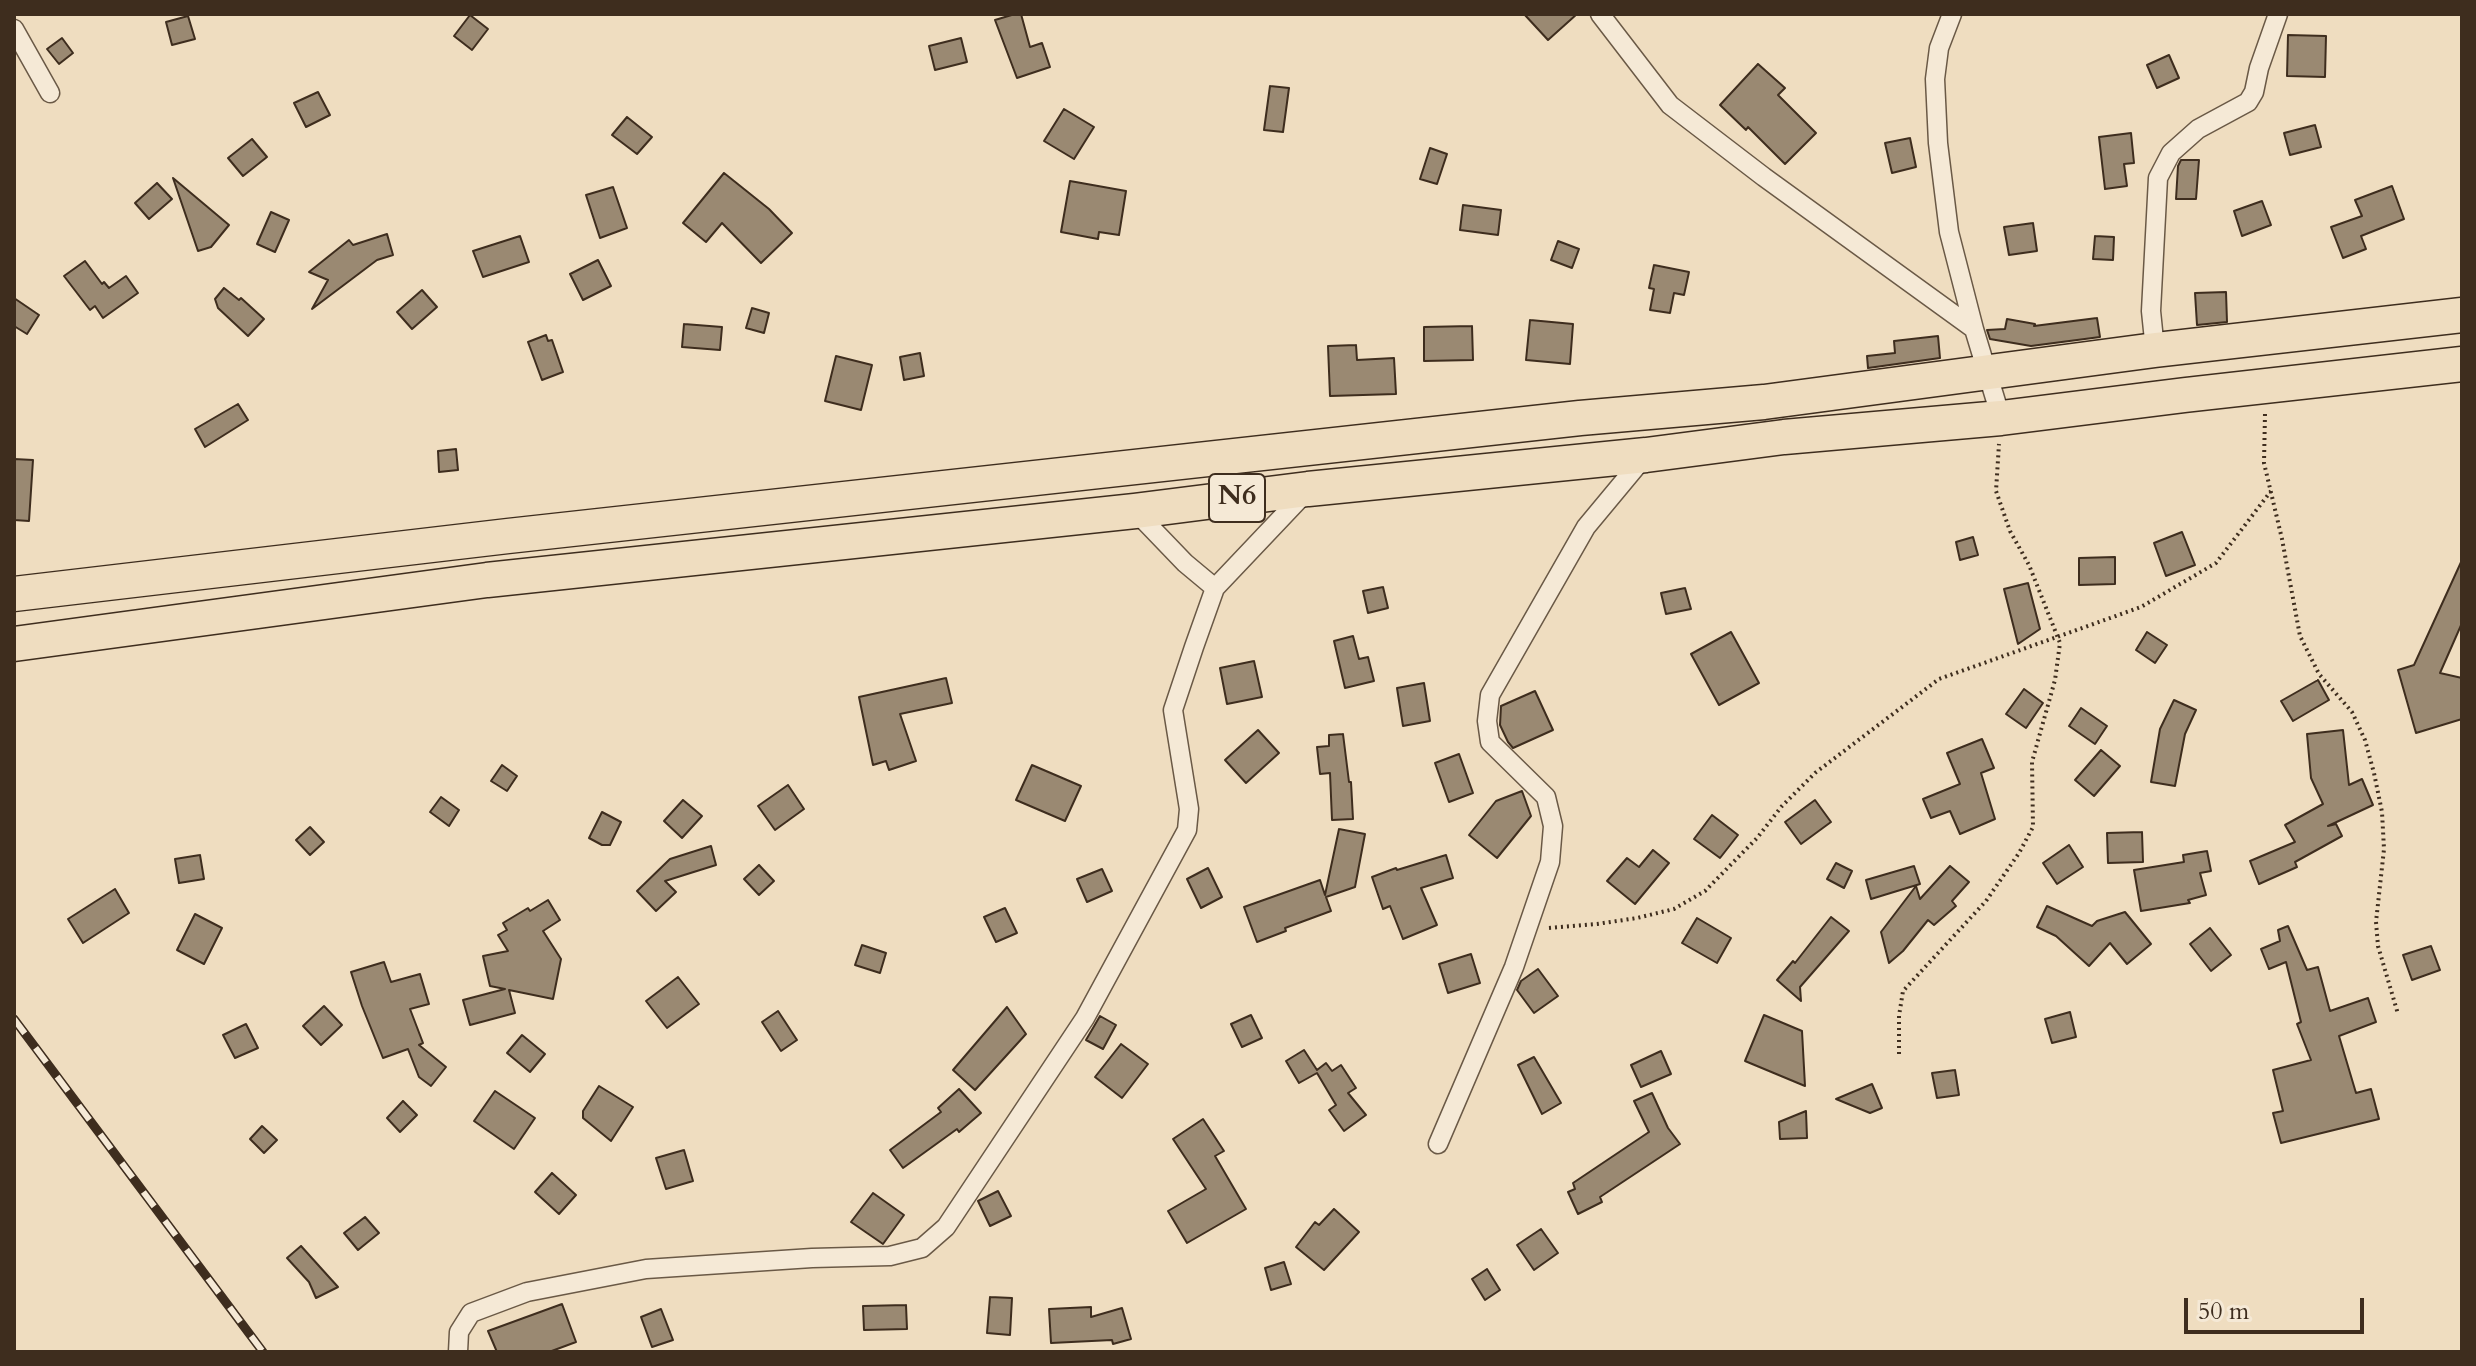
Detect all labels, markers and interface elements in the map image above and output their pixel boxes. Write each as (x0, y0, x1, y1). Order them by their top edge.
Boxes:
road number: N6 (1209, 474, 1265, 522)
scale bar (2188, 1282, 2368, 1332)
text: 50 m (2198, 1295, 2249, 1328)

